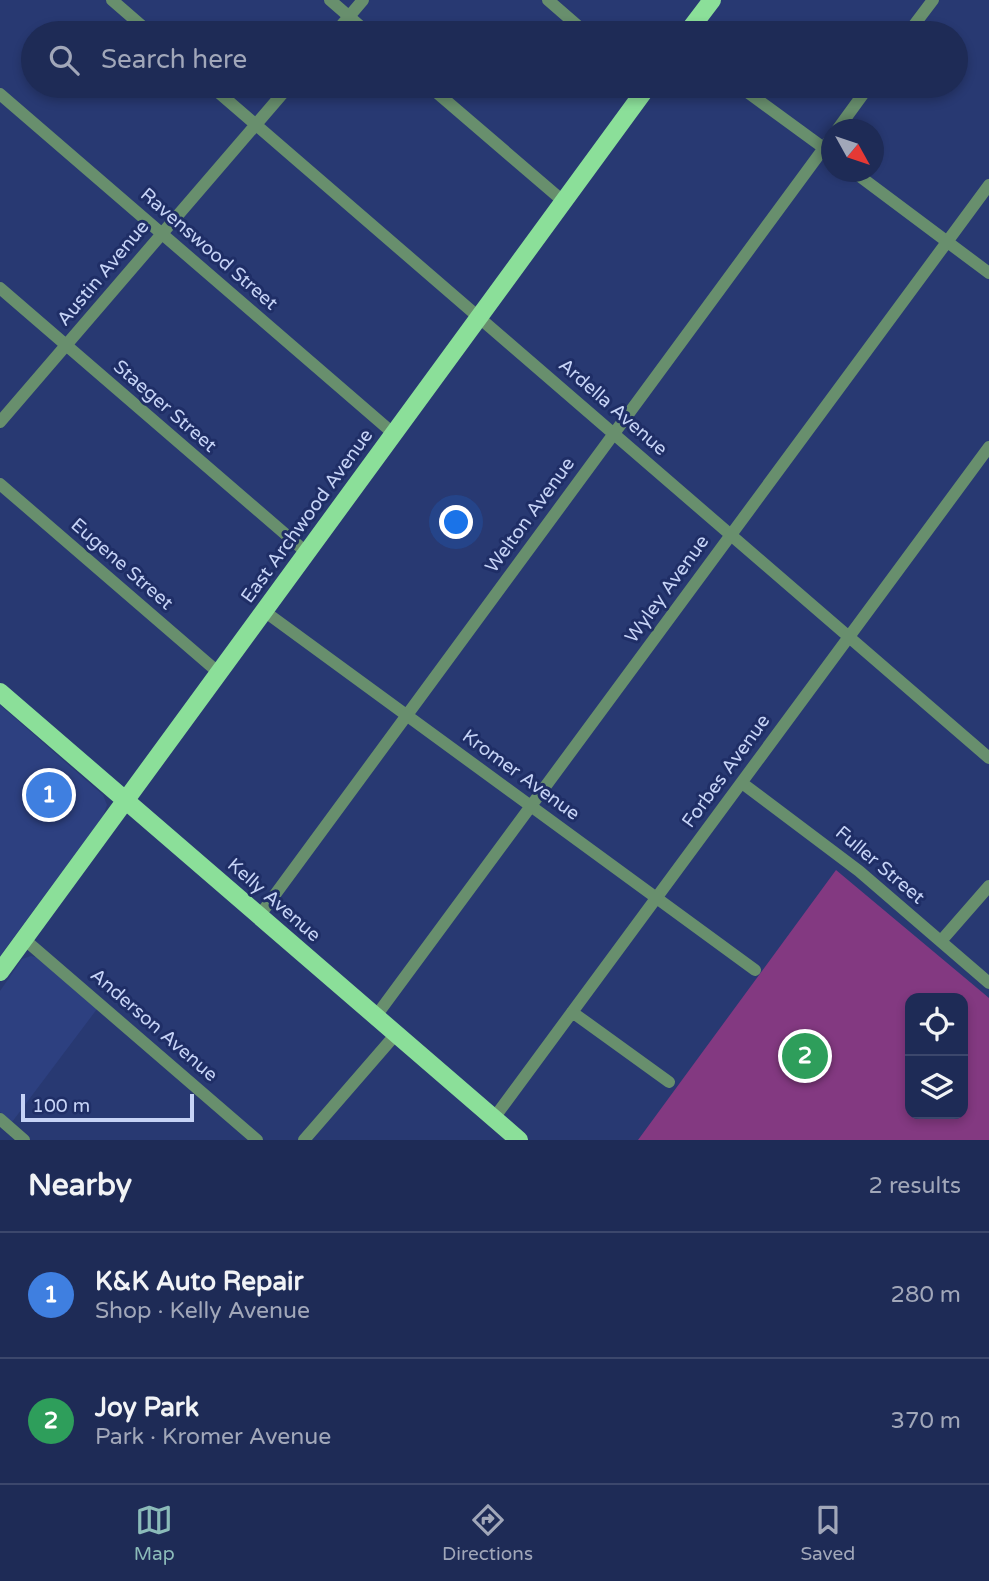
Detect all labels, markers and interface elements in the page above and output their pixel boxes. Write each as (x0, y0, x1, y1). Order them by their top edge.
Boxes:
search box (21, 21, 968, 98)
icon: search (45, 41, 83, 79)
text: Search here (101, 44, 247, 75)
north arrow (821, 119, 884, 182)
street label: Ravenswood Street (136, 183, 282, 315)
street label: Austin Avenue (52, 216, 154, 330)
street label: Ardella Avenue (554, 354, 672, 460)
street label: Staeger Street (109, 355, 221, 457)
street label: East Archwood Avenue (237, 425, 377, 607)
street label: Welton Avenue (481, 453, 579, 577)
your location (439, 505, 473, 539)
street label: Eugene Street (67, 514, 177, 614)
street label: Wyley Avenue (621, 531, 713, 647)
street label: Forbes Avenue (678, 710, 774, 832)
street label: Kromer Avenue (458, 725, 584, 825)
pin: 1 (26, 769, 72, 821)
street label: Fuller Street (831, 821, 929, 909)
street label: Kelly Avenue (223, 854, 325, 946)
street label: Anderson Avenue (86, 964, 222, 1086)
map controls (905, 993, 968, 1119)
button: locate (905, 993, 968, 1056)
pin: 2 (782, 1030, 828, 1082)
button: layers (905, 1056, 968, 1119)
scale bar (21, 1091, 194, 1123)
text: 100 m (32, 1095, 90, 1117)
text: Nearby (28, 1167, 132, 1204)
text: 2 results (868, 1172, 961, 1200)
text: K&K Auto Repair (95, 1266, 304, 1297)
text: 1 (44, 1281, 58, 1309)
text: 280 m (891, 1281, 961, 1309)
text: Shop · Kelly Avenue (95, 1297, 310, 1325)
text: Joy Park (95, 1392, 199, 1423)
text: 2 (44, 1407, 58, 1435)
text: 370 m (891, 1407, 961, 1435)
text: Park · Kromer Avenue (95, 1423, 331, 1451)
tab: Map (134, 1501, 175, 1565)
tab: Directions (442, 1501, 533, 1565)
tab: Saved (800, 1501, 855, 1565)

